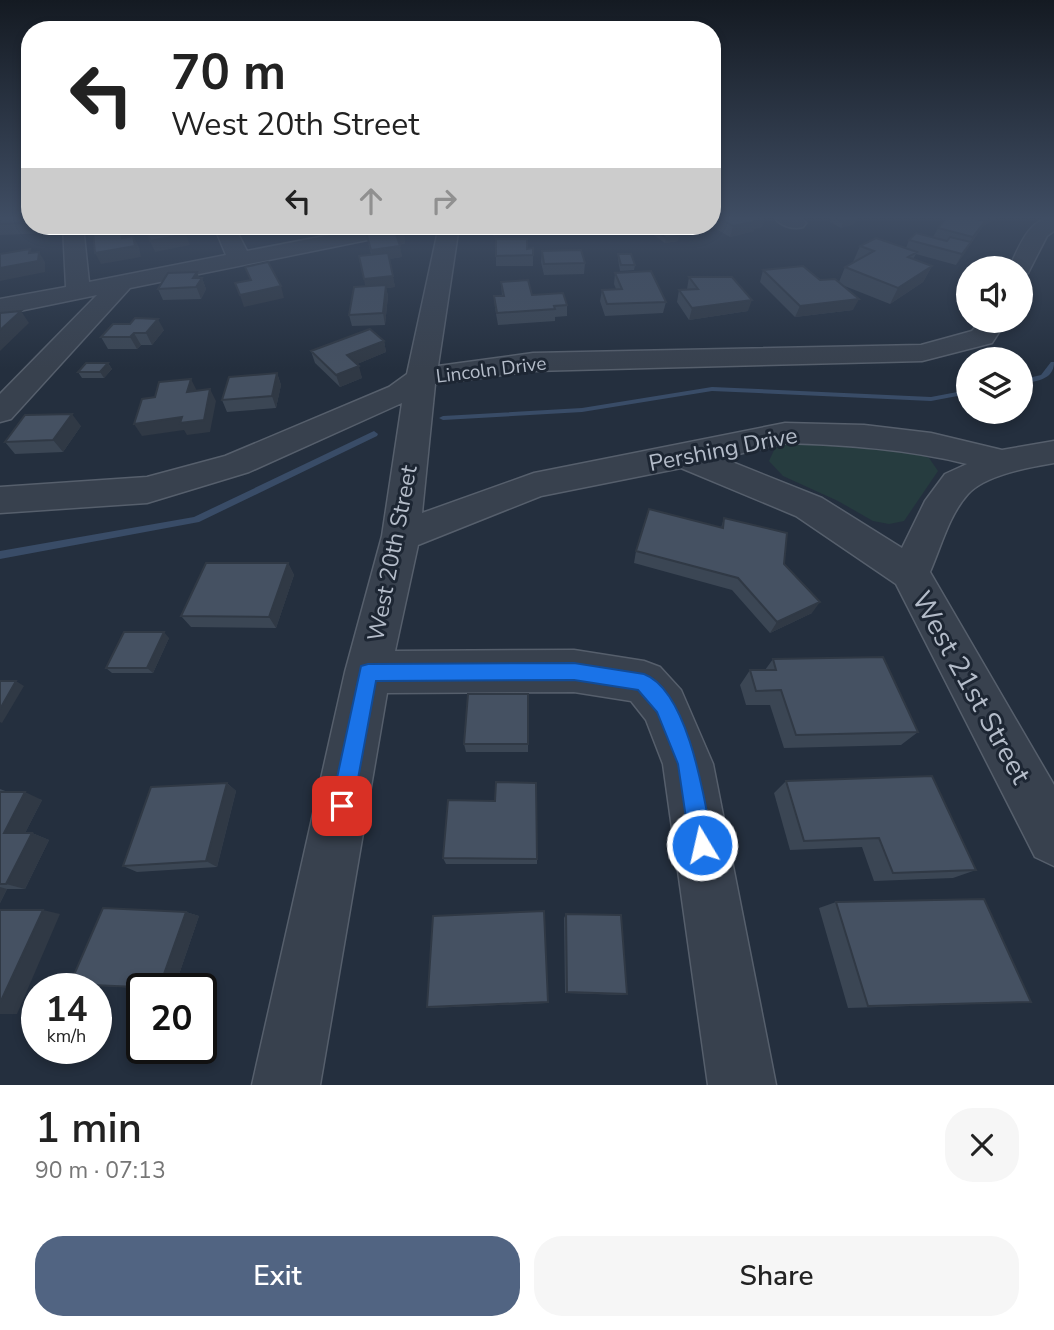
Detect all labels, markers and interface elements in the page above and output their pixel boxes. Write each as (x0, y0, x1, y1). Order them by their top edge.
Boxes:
text: 70 m (171, 39, 286, 106)
icon: left (56, 49, 147, 140)
text: West 20th Street (171, 103, 419, 146)
icon: left (279, 182, 317, 220)
icon: ahead (352, 182, 390, 220)
icon: right (425, 182, 463, 220)
map controls (956, 256, 1033, 424)
button: sound (956, 256, 1033, 333)
button: layers (956, 347, 1033, 424)
street label: Lincoln Drive (434, 350, 548, 390)
street label: Pershing Drive (646, 420, 800, 479)
street label: West 20th Street (360, 462, 425, 644)
street label: West 21st Street (902, 584, 1040, 791)
pin (312, 776, 372, 836)
icon: arrive (323, 787, 361, 825)
position arrow (665, 808, 739, 882)
speed limit sign: 20 (126, 973, 217, 1064)
text: 14 (45, 986, 88, 1033)
text: km/h (47, 1024, 86, 1048)
text: 1 min (35, 1100, 142, 1157)
button: close (945, 1108, 1019, 1182)
text: 90 m · 07:13 (35, 1155, 166, 1186)
button: Exit (35, 1236, 520, 1316)
button: Share (534, 1236, 1019, 1316)

